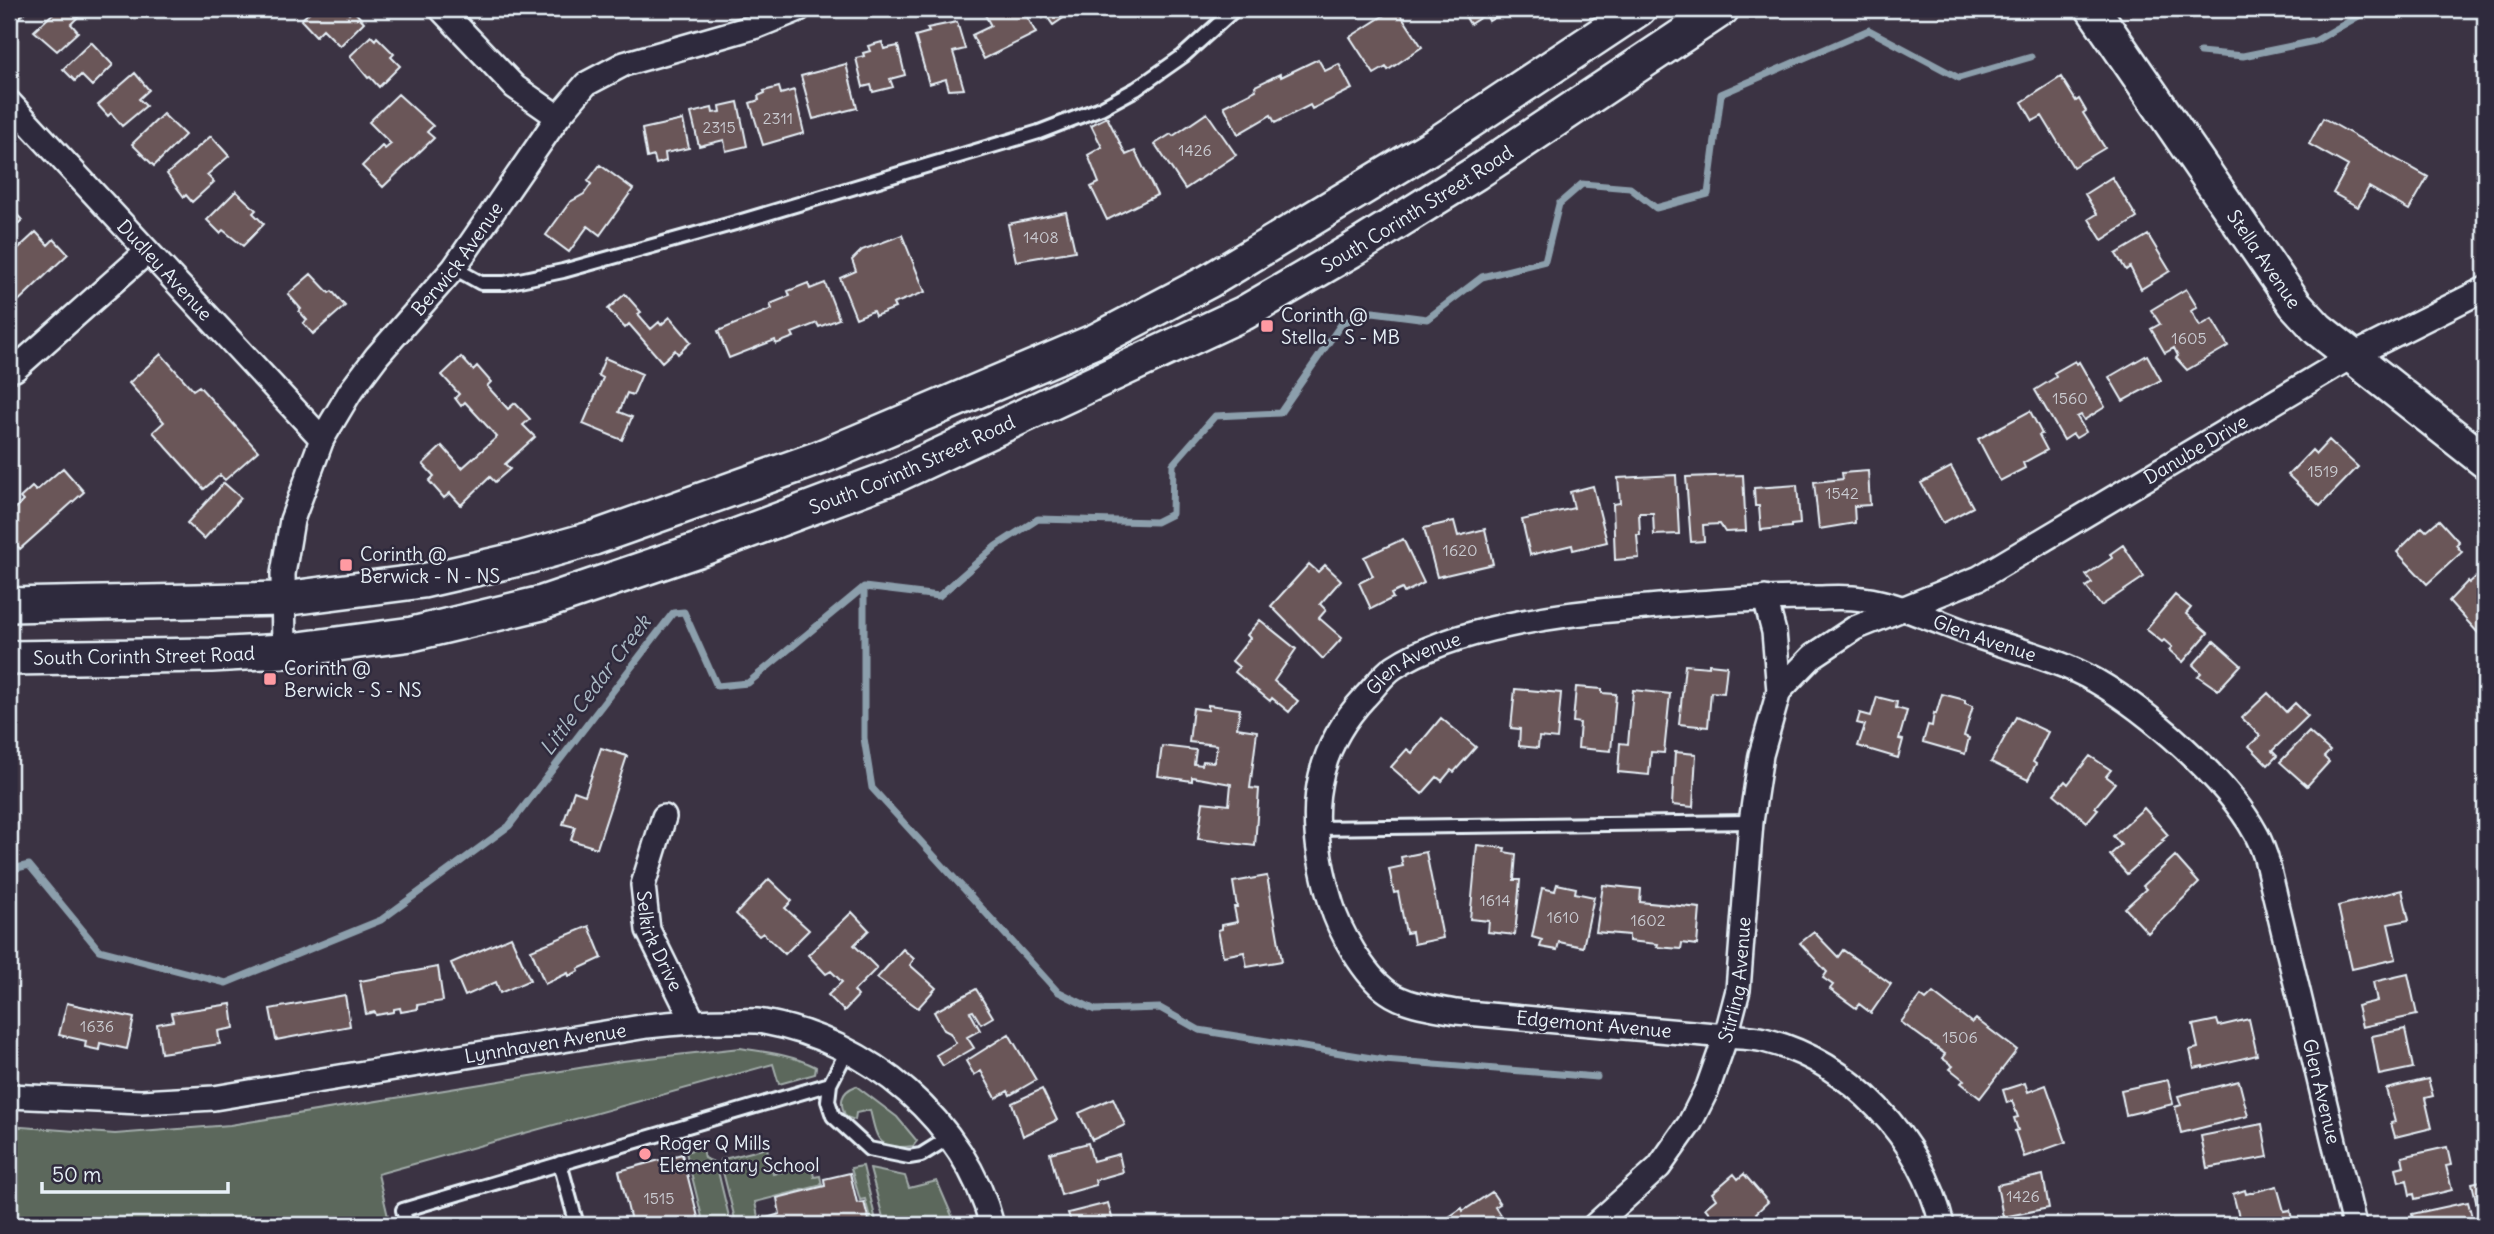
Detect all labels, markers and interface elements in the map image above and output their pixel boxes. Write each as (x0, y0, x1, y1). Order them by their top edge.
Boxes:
house number: 2311 (763, 108, 793, 128)
house number: 2315 (702, 117, 736, 137)
house number: 1426 (1178, 140, 1212, 160)
street label: South Corinth Street Road (1316, 140, 1517, 278)
street label: Berwick Avenue (406, 197, 508, 321)
street label: Stella Avenue (2222, 205, 2306, 313)
street label: Dudley Avenue (112, 214, 218, 325)
house number: 1408 (1023, 227, 1059, 247)
place label: Corinth @ Stella - S - MB (1281, 303, 1400, 349)
marker: Corinth @ Stella - S - MB (1259, 318, 1275, 334)
house number: 1605 (2171, 328, 2207, 348)
house number: 1560 (2052, 388, 2088, 408)
street label: Danube Drive (2139, 409, 2252, 489)
street label: South Corinth Street Road (806, 410, 1019, 519)
house number: 1519 (2307, 461, 2339, 481)
house number: 1542 (1825, 483, 1859, 503)
house number: 1620 (1443, 540, 1477, 560)
place label: Corinth @ Berwick - N - NS (360, 542, 500, 588)
marker: Corinth @ Berwick - N - NS (338, 557, 354, 573)
water label: Little Cedar Creek (533, 608, 657, 761)
street label: Glen Avenue (1930, 609, 2039, 667)
street label: Glen Avenue (1360, 626, 1464, 700)
street label: South Corinth Street Road (33, 641, 256, 670)
place label: Corinth @ Berwick - S - NS (284, 656, 422, 702)
marker: Corinth @ Berwick - S - NS (262, 671, 278, 687)
street label: Selkirk Drive (632, 889, 688, 995)
house number: 1614 (1479, 890, 1511, 910)
house number: 1610 (1547, 907, 1579, 927)
house number: 1602 (1631, 910, 1666, 930)
street label: Stirling Avenue (1713, 916, 1756, 1046)
street label: Edgemont Avenue (1515, 1005, 1673, 1043)
house number: 1636 (80, 1016, 114, 1036)
street label: Lynnhaven Avenue (463, 1018, 628, 1068)
house number: 1506 (1942, 1027, 1978, 1047)
street label: Glen Avenue (2298, 1036, 2346, 1146)
place label: Roger Q Mills Elementary School (659, 1131, 820, 1177)
marker: Roger Q Mills Elementary School (637, 1146, 653, 1162)
scale bar (42, 1150, 228, 1194)
text: 50 m (52, 1161, 101, 1188)
house number: 1426 (2006, 1186, 2040, 1206)
house number: 1515 (643, 1188, 675, 1208)

